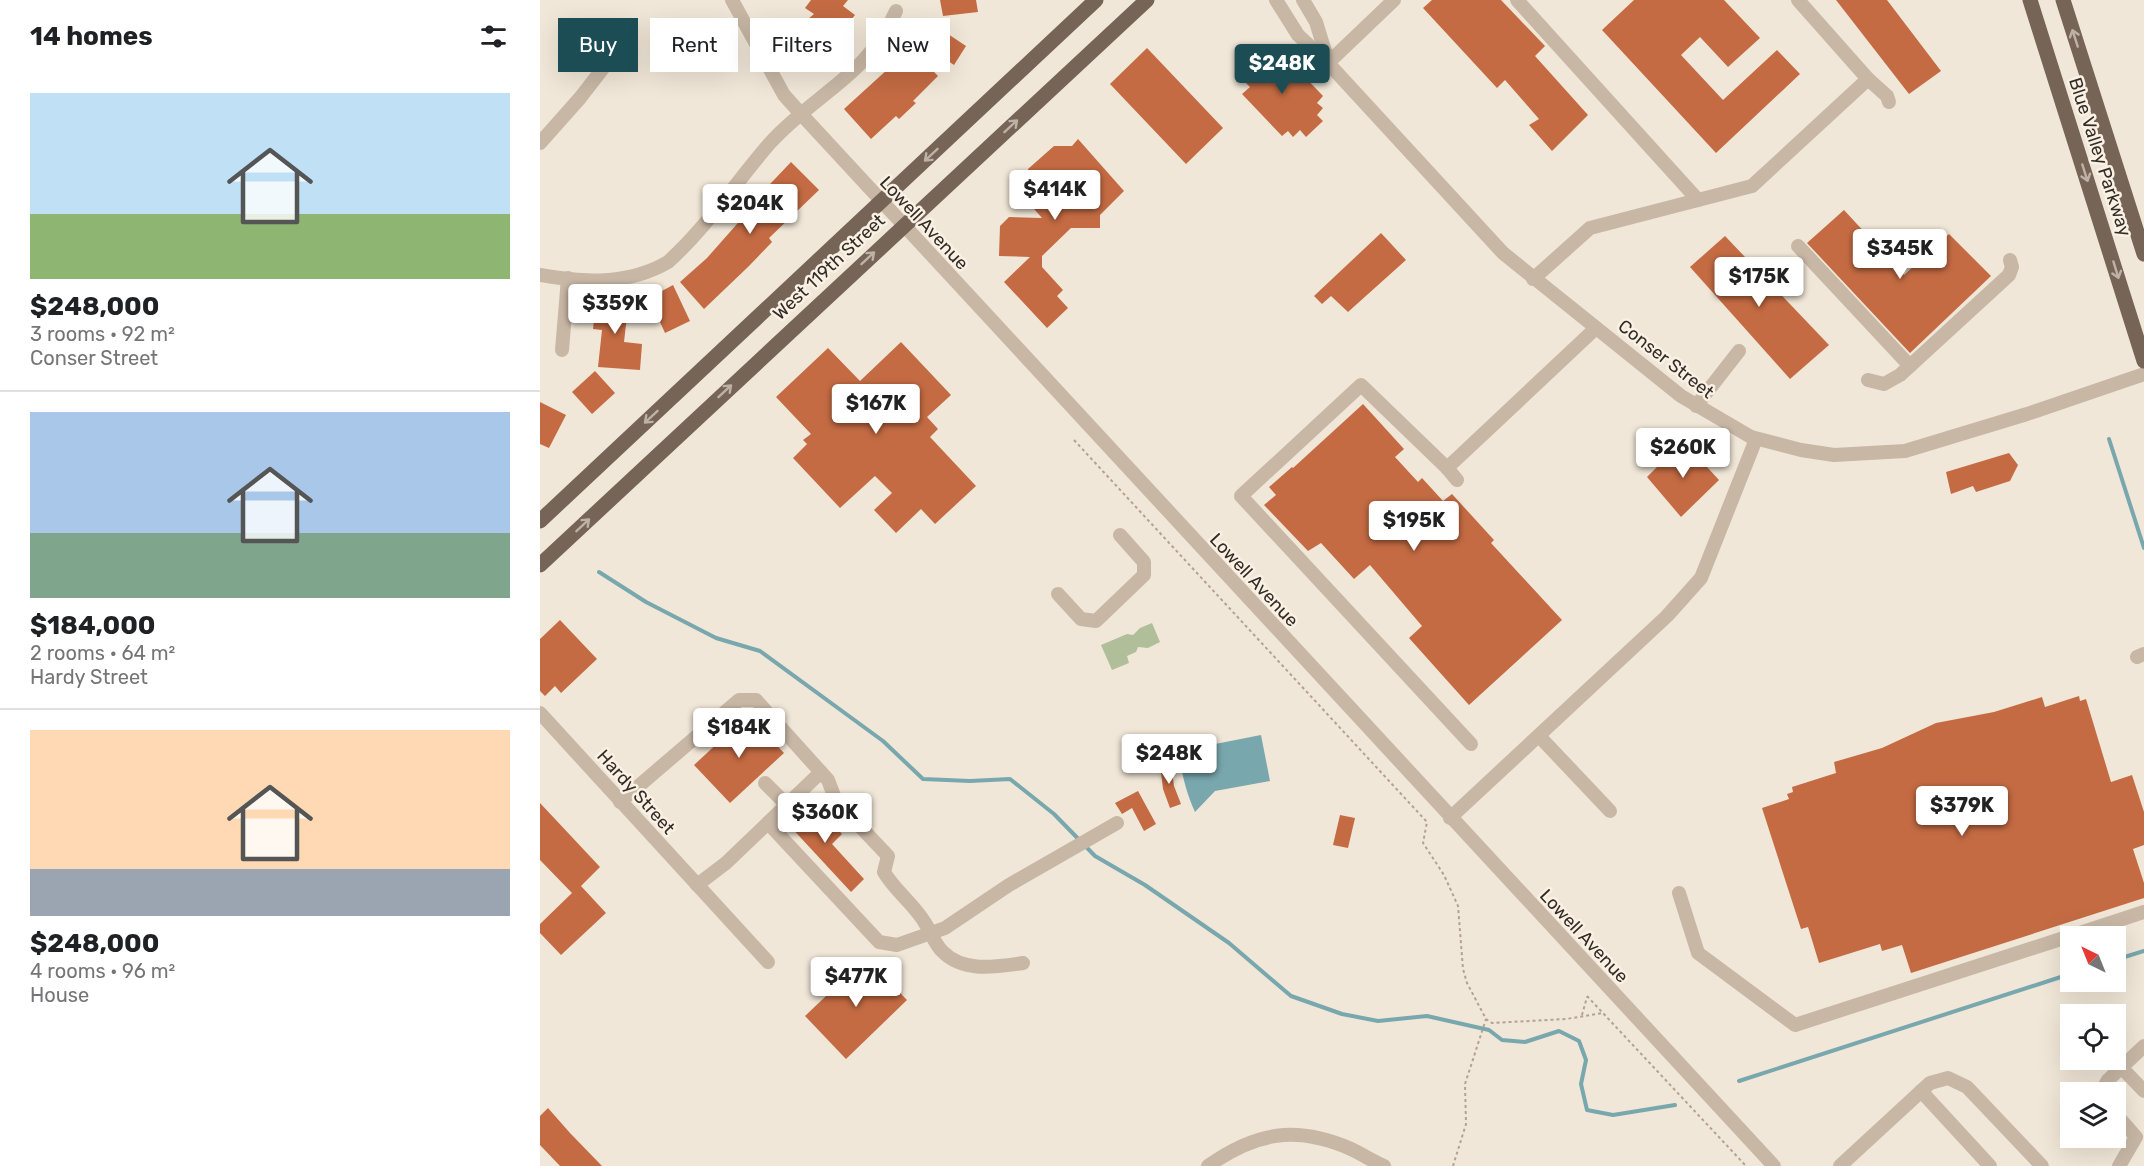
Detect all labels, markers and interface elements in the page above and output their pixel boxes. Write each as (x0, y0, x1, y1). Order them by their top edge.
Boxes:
chip: Buy (558, 18, 638, 72)
chip: Rent (650, 18, 738, 72)
chip: Filters (750, 18, 854, 72)
chip: New (866, 18, 950, 72)
icon: filters (477, 20, 510, 53)
text: 14 homes (30, 21, 153, 52)
one-way arrow (2069, 29, 2080, 48)
pin: $248K (1240, 44, 1324, 95)
text: $248K (1249, 51, 1315, 75)
street label: Blue Valley Parkway (2064, 75, 2136, 239)
one-way arrow (1003, 119, 1018, 133)
icon: home (216, 132, 324, 240)
one-way arrow (924, 148, 939, 162)
one-way arrow (2080, 163, 2091, 182)
pin: $414K (1013, 170, 1097, 221)
street label: Lowell Avenue (875, 172, 973, 274)
text: $414K (1023, 177, 1087, 201)
pin: $204K (708, 184, 792, 235)
text: $204K (717, 191, 783, 215)
street label: West 119th Street (768, 209, 890, 325)
pin: $345K (1858, 229, 1942, 280)
text: $345K (1867, 236, 1933, 260)
one-way arrow (860, 251, 875, 265)
pin: $175K (1717, 257, 1801, 308)
one-way arrow (2111, 260, 2122, 279)
text: $175K (1729, 264, 1789, 288)
pin: $359K (573, 284, 657, 335)
text: $248,000 (30, 291, 159, 322)
text: $359K (582, 291, 648, 315)
street label: Conser Street (1614, 315, 1718, 403)
text: 3 rooms · 92 m² (30, 322, 175, 346)
text: Conser Street (30, 346, 158, 370)
pin: $167K (834, 384, 918, 435)
one-way arrow (717, 385, 732, 399)
text: $167K (846, 391, 906, 415)
one-way arrow (644, 410, 659, 424)
pin: $260K (1641, 428, 1725, 479)
text: $260K (1650, 435, 1716, 459)
icon: home (216, 451, 324, 559)
pin: $195K (1372, 501, 1456, 552)
text: $195K (1383, 508, 1445, 532)
one-way arrow (575, 517, 590, 532)
street label: Lowell Avenue (1205, 529, 1303, 631)
text: $184,000 (30, 610, 156, 641)
text: 2 rooms · 64 m² (30, 641, 175, 665)
text: Hardy Street (30, 665, 148, 689)
pin: $184K (697, 708, 781, 759)
text: $184K (707, 715, 771, 739)
pin: $248K (1127, 734, 1211, 785)
text: $248K (1136, 741, 1202, 765)
street label: Hardy Street (592, 745, 680, 839)
icon: home (216, 769, 324, 877)
pin: $379K (1920, 786, 2004, 837)
pin: $360K (783, 793, 867, 844)
text: $379K (1930, 793, 1994, 817)
text: $360K (792, 800, 858, 824)
street label: Lowell Avenue (1535, 885, 1633, 987)
north arrow (2060, 926, 2126, 992)
map controls (2060, 926, 2126, 1148)
text: $248,000 (30, 928, 159, 959)
pin: $477K (814, 957, 898, 1008)
text: 4 rooms · 96 m² (30, 959, 175, 983)
text: $477K (825, 964, 887, 988)
text: House (30, 983, 89, 1007)
button: locate (2060, 1004, 2126, 1070)
button: layers (2060, 1082, 2126, 1148)

